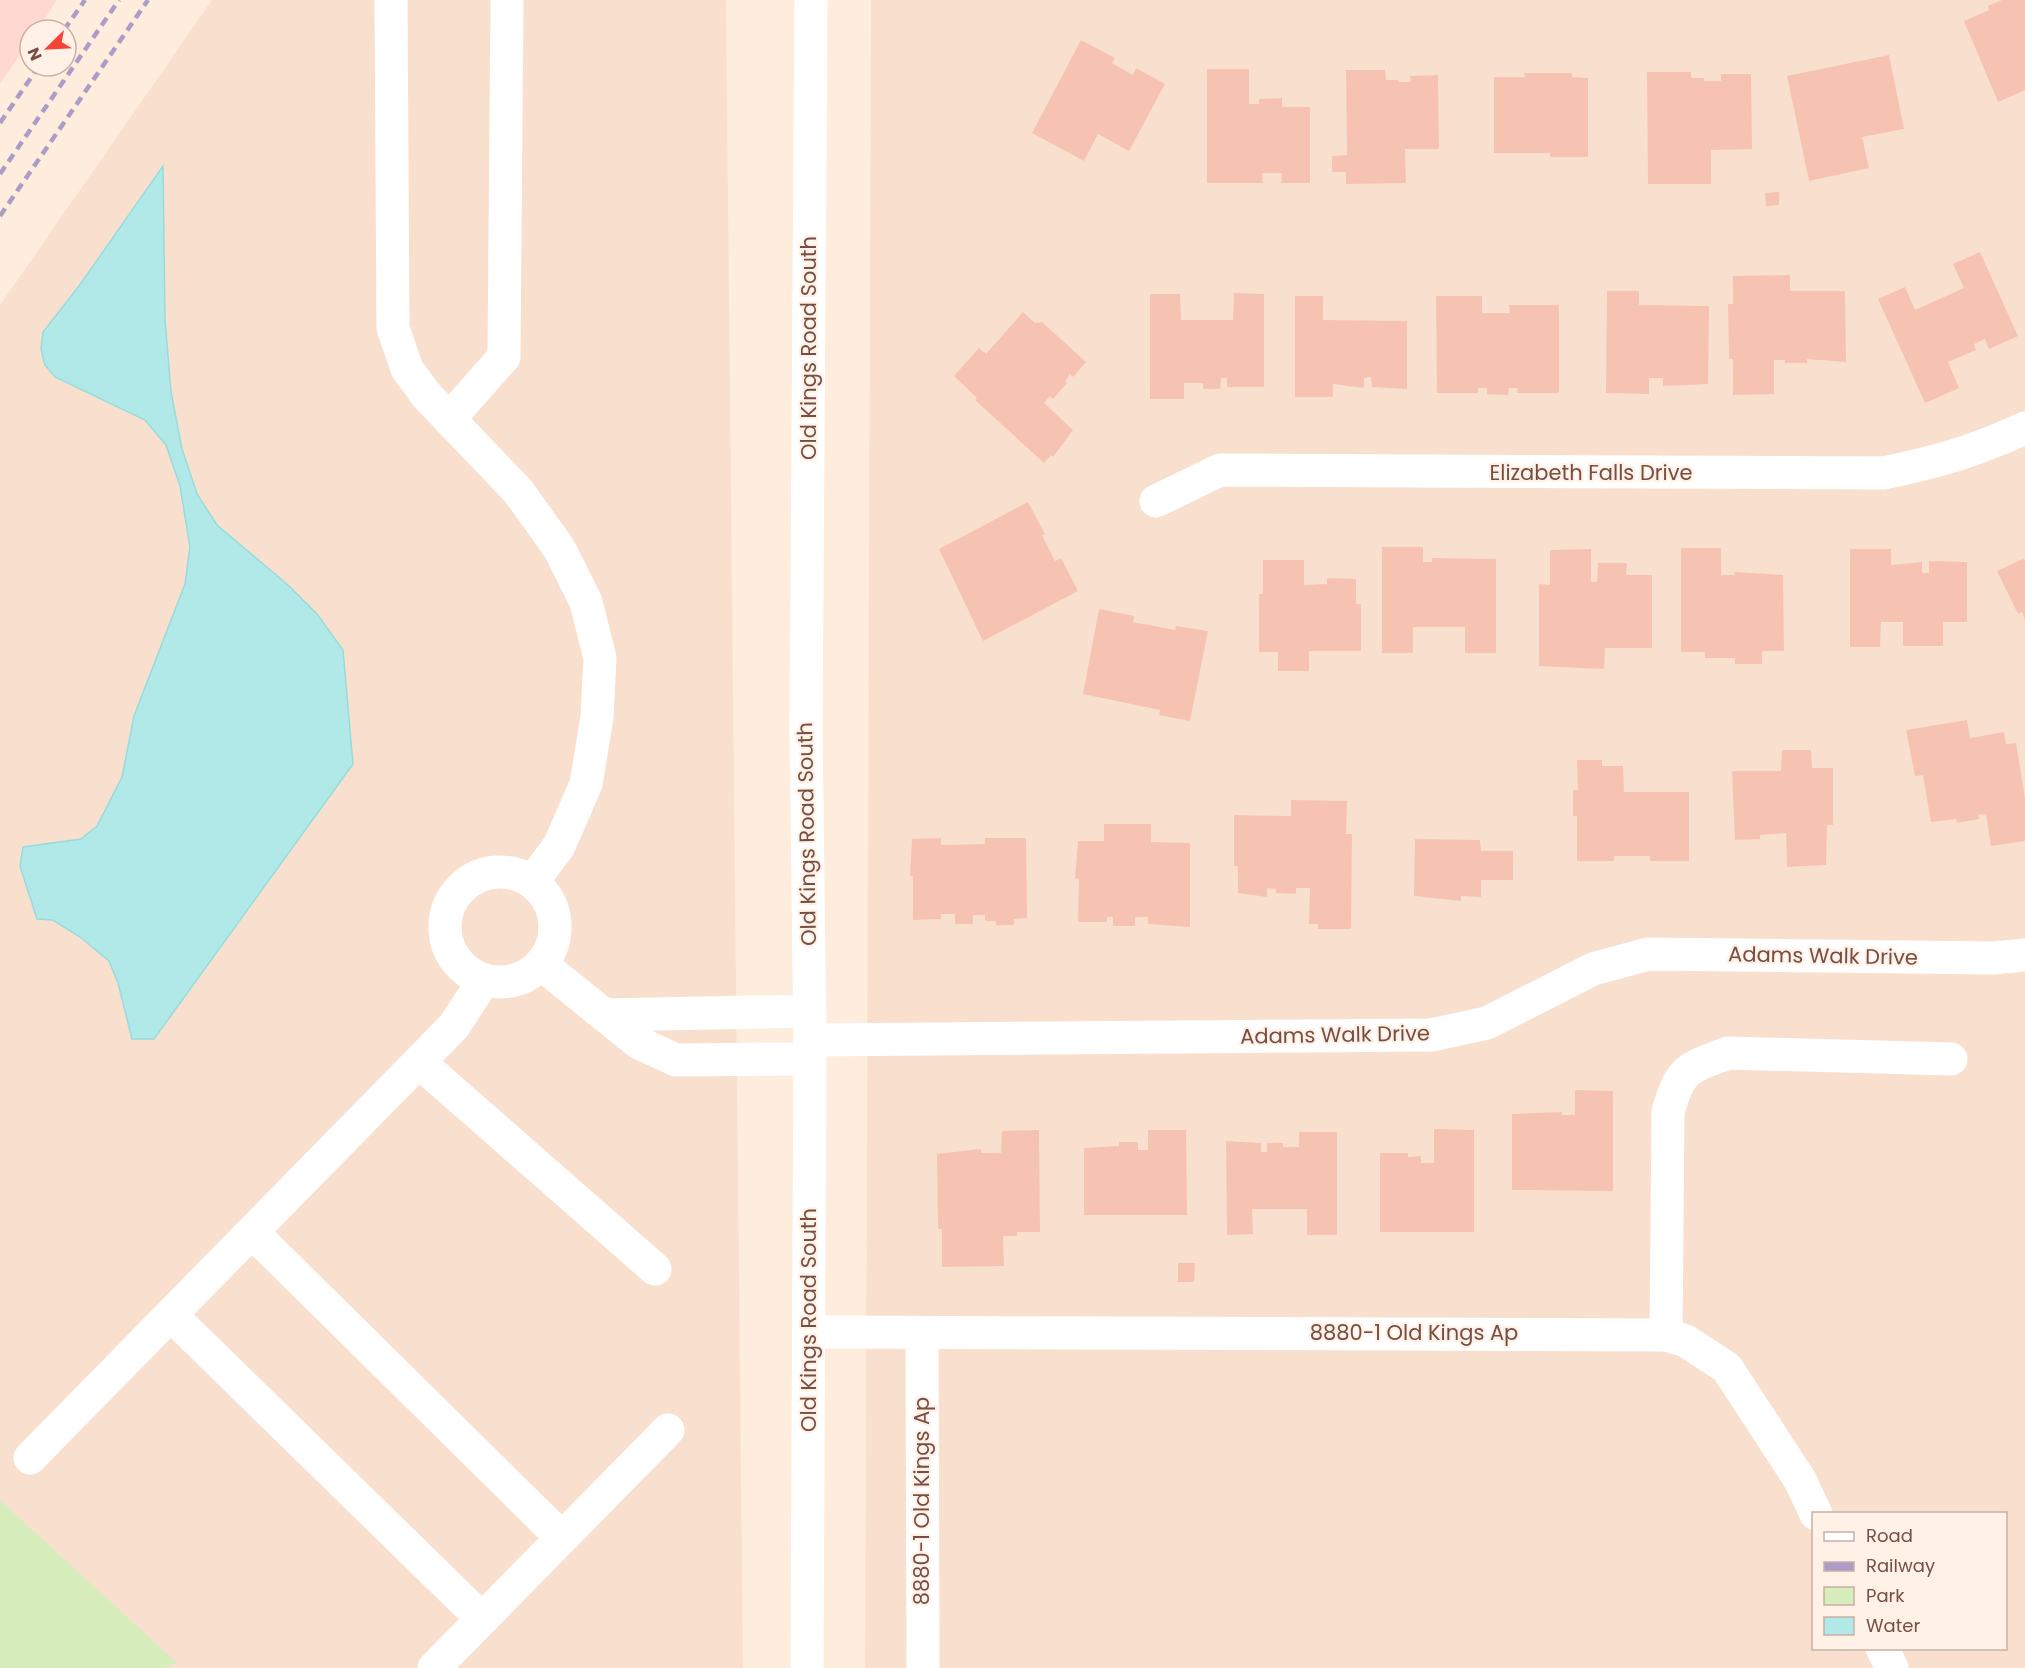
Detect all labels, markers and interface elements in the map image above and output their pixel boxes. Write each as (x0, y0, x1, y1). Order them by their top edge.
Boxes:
north arrow (18, 18, 78, 78)
text: N (22, 44, 48, 64)
street label: Old Kings Road South (794, 236, 823, 460)
street label: Elizabeth Falls Drive (1489, 458, 1693, 487)
street label: Old Kings Road South (790, 722, 823, 946)
street label: Adams Walk Drive (1728, 939, 1918, 972)
street label: Adams Walk Drive (1240, 1018, 1430, 1051)
street label: Old Kings Road South (794, 1208, 823, 1432)
street label: 8880-1 Old Kings Ap (1310, 1318, 1518, 1347)
street label: 8880-1 Old Kings Ap (907, 1397, 936, 1605)
legend (1812, 1512, 2007, 1650)
text: Road (1866, 1523, 1913, 1548)
text: Railway (1866, 1553, 1935, 1578)
text: Park (1866, 1583, 1905, 1608)
text: Water (1866, 1613, 1920, 1638)

